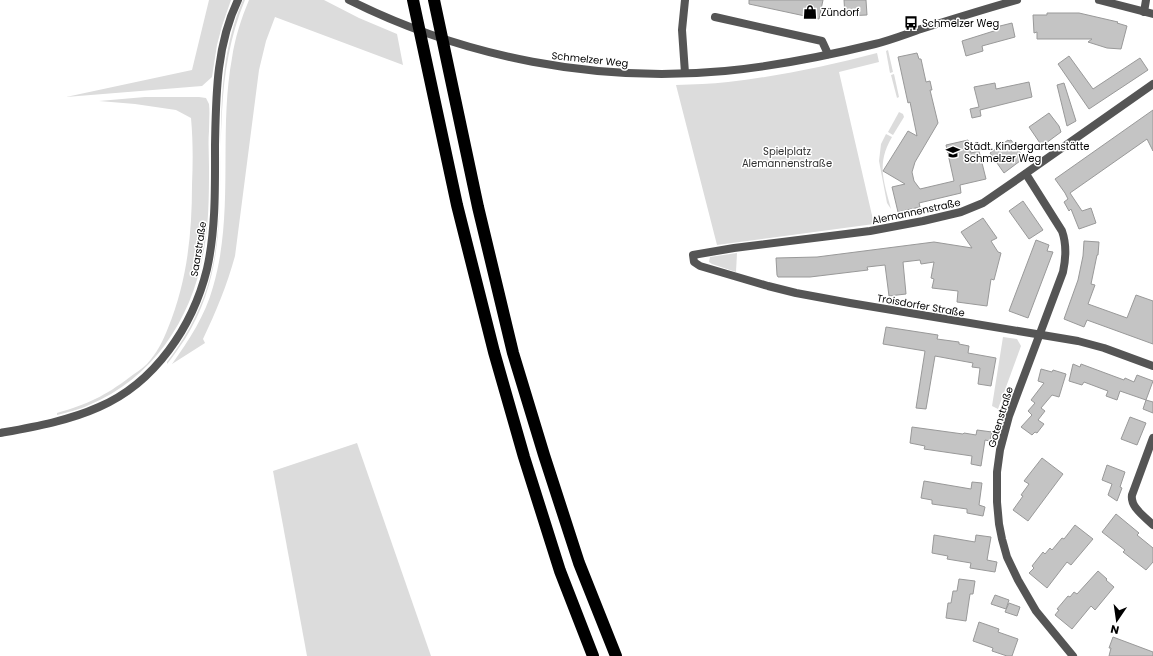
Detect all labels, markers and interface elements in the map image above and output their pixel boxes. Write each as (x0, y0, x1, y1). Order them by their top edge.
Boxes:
shop icon: Zündorf (802, 4, 818, 20)
place label: Zündorf (821, 5, 859, 20)
bus stop icon: Schmelzer Weg (903, 15, 919, 31)
place label: Schmelzer Weg (922, 16, 999, 31)
street label: Schmelzer Weg (551, 48, 629, 71)
place label: Städt. Kindergartenstätte Schmelzer Weg (964, 139, 1090, 166)
park label: Spielplatz Alemannenstraße (742, 144, 832, 171)
school or university icon: Städt. Kindergartenstätte Schmelzer Weg (945, 144, 961, 160)
street label: Alemannenstraße (870, 195, 962, 228)
street label: Saarstraße (187, 221, 210, 278)
street label: Troisdorfer Straße (876, 290, 966, 321)
street label: Gotenstraße (984, 385, 1017, 449)
north arrow (1097, 600, 1137, 640)
text: N (1109, 621, 1121, 638)

